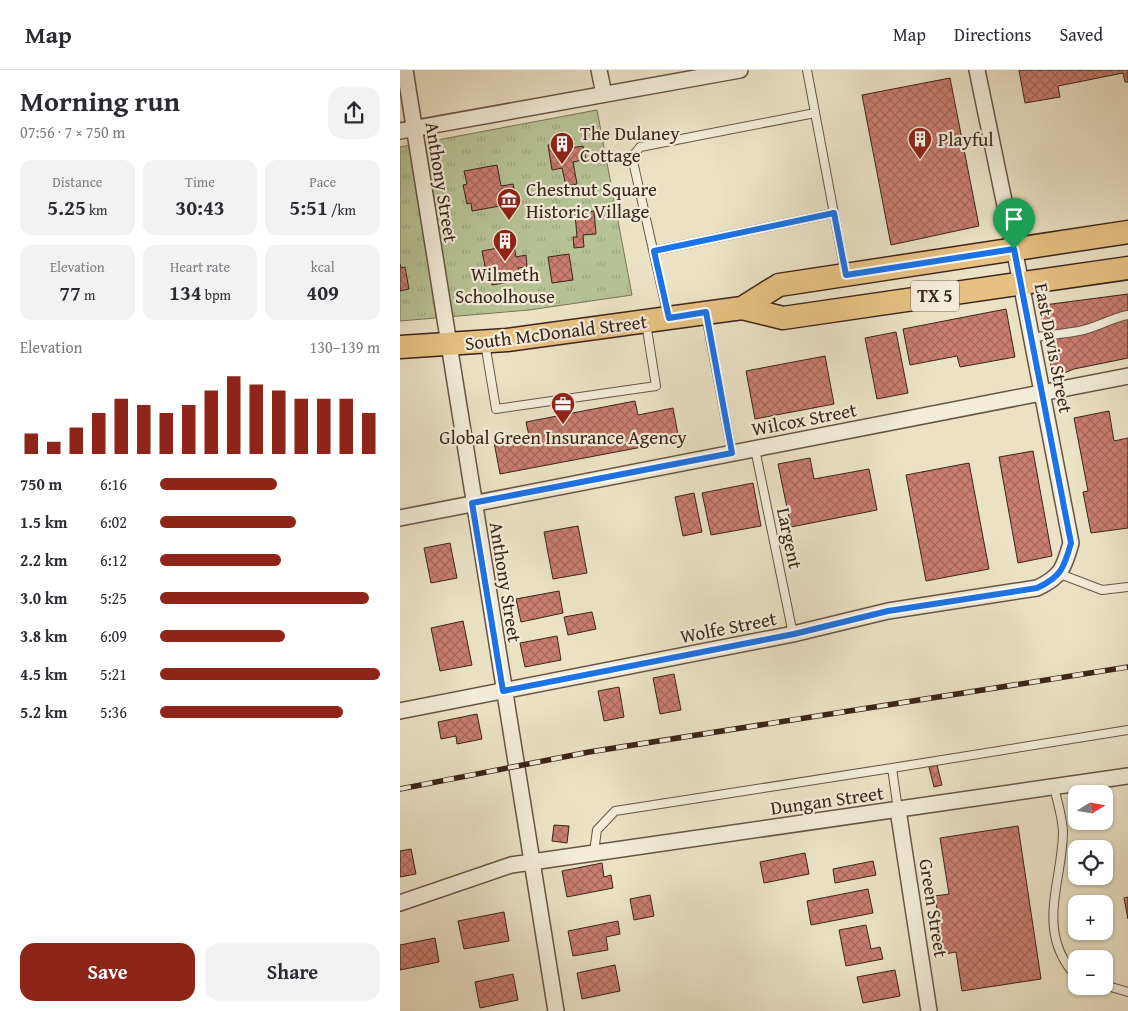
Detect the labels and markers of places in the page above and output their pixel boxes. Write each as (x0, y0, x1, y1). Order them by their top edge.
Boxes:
place label: The Dulaney Cottage (580, 119, 680, 169)
place label: Playful (938, 125, 994, 153)
building icon: Playful (907, 126, 933, 160)
building icon: The Dulaney Cottage (549, 131, 575, 165)
place label: Chestnut Square Historic Village (526, 175, 657, 225)
museum icon: Chestnut Square Historic Village (496, 187, 522, 221)
pin (993, 198, 1035, 249)
building icon: Wilmeth Schoolhouse (492, 228, 518, 262)
place label: Wilmeth Schoolhouse (455, 260, 555, 310)
office icon: Global Green Insurance Agency (550, 391, 576, 425)
place label: Global Green Insurance Agency (439, 423, 687, 451)

